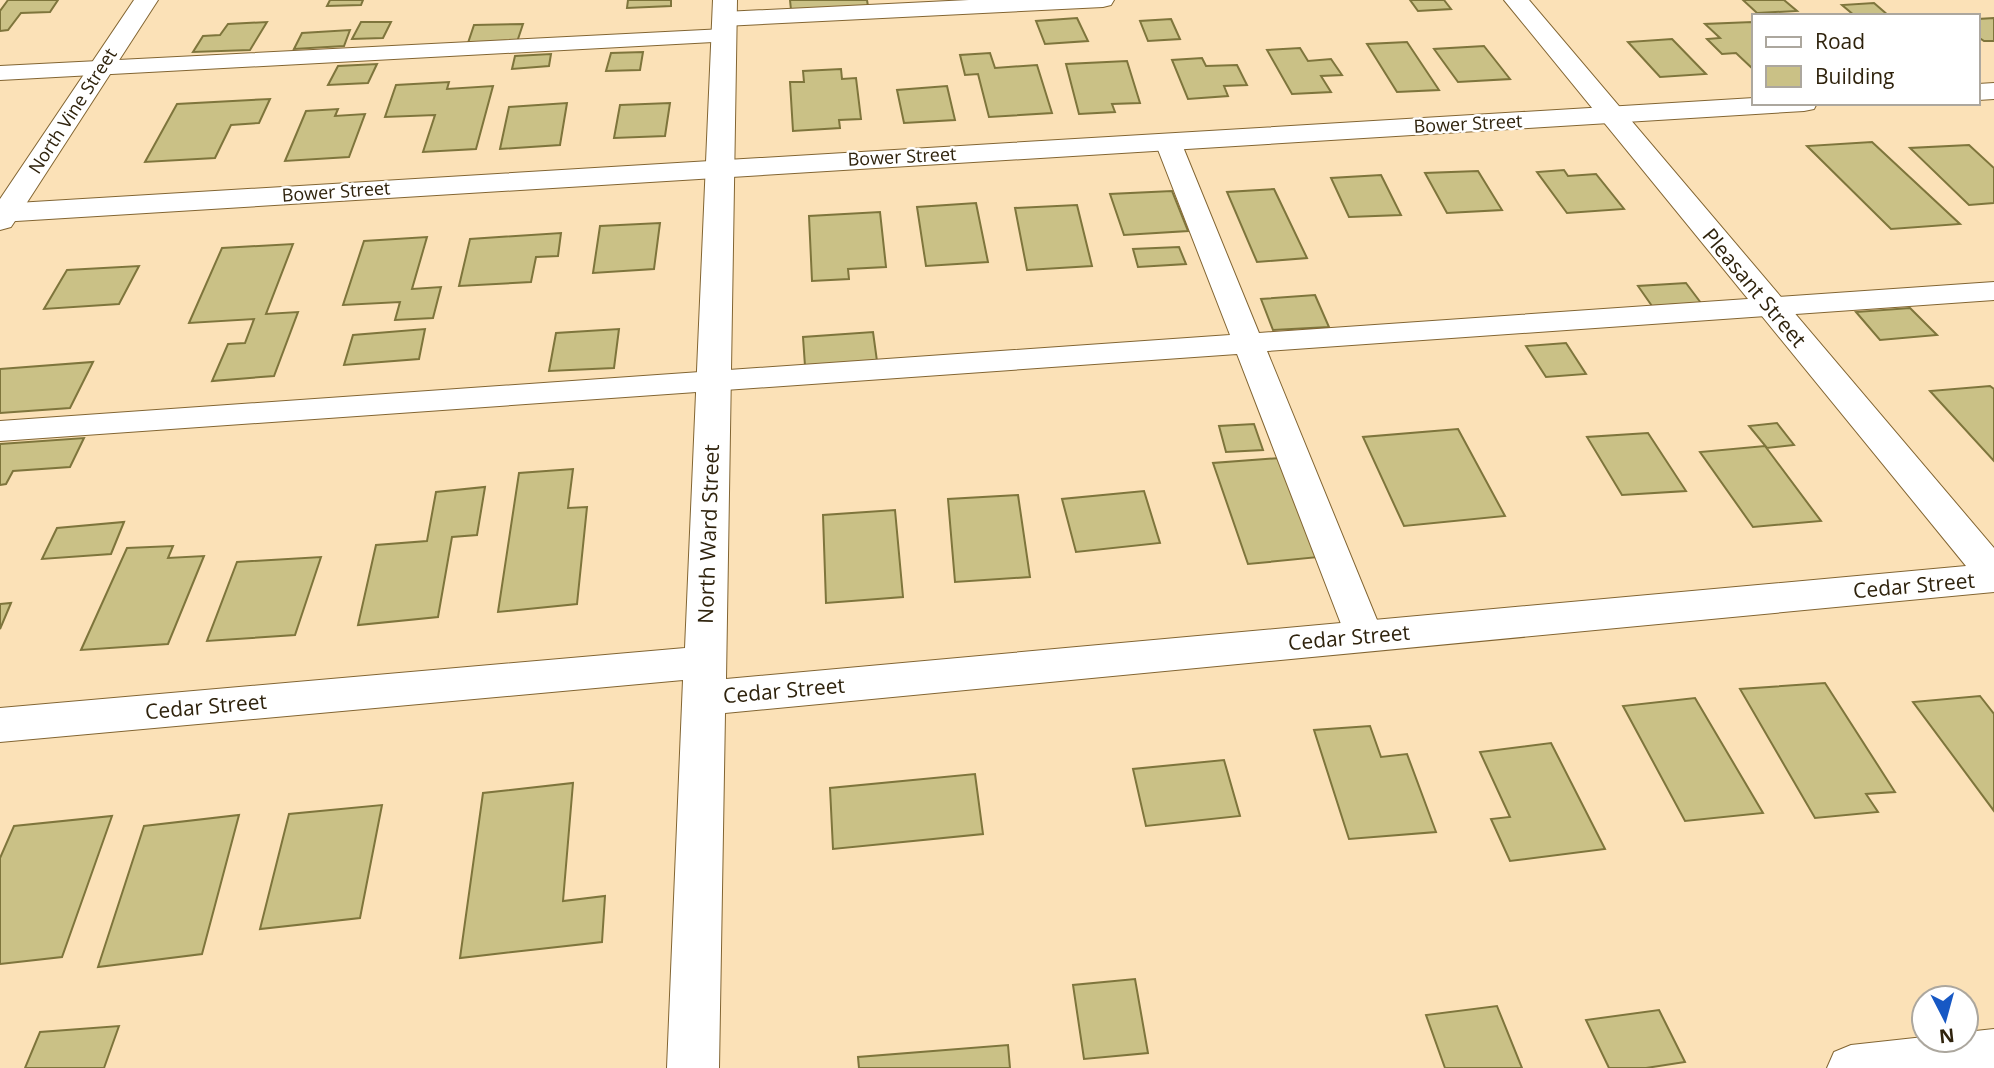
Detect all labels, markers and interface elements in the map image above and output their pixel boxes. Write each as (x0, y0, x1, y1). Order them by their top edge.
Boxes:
legend (1752, 14, 1980, 105)
text: Road (1815, 27, 1865, 55)
street label: North Vine Street (23, 43, 122, 178)
text: Building (1815, 62, 1894, 90)
street label: Bower Street (1413, 108, 1523, 138)
street label: Bower Street (847, 141, 957, 171)
street label: Bower Street (281, 175, 391, 207)
street label: Pleasant Street (1697, 222, 1813, 353)
street label: North Ward Street (691, 444, 725, 624)
street label: Cedar Street (1852, 566, 1976, 604)
street label: Cedar Street (1287, 618, 1411, 656)
street label: Cedar Street (722, 671, 846, 709)
street label: Cedar Street (144, 687, 268, 725)
north arrow (1910, 984, 1980, 1054)
text: N (1938, 1022, 1956, 1050)

